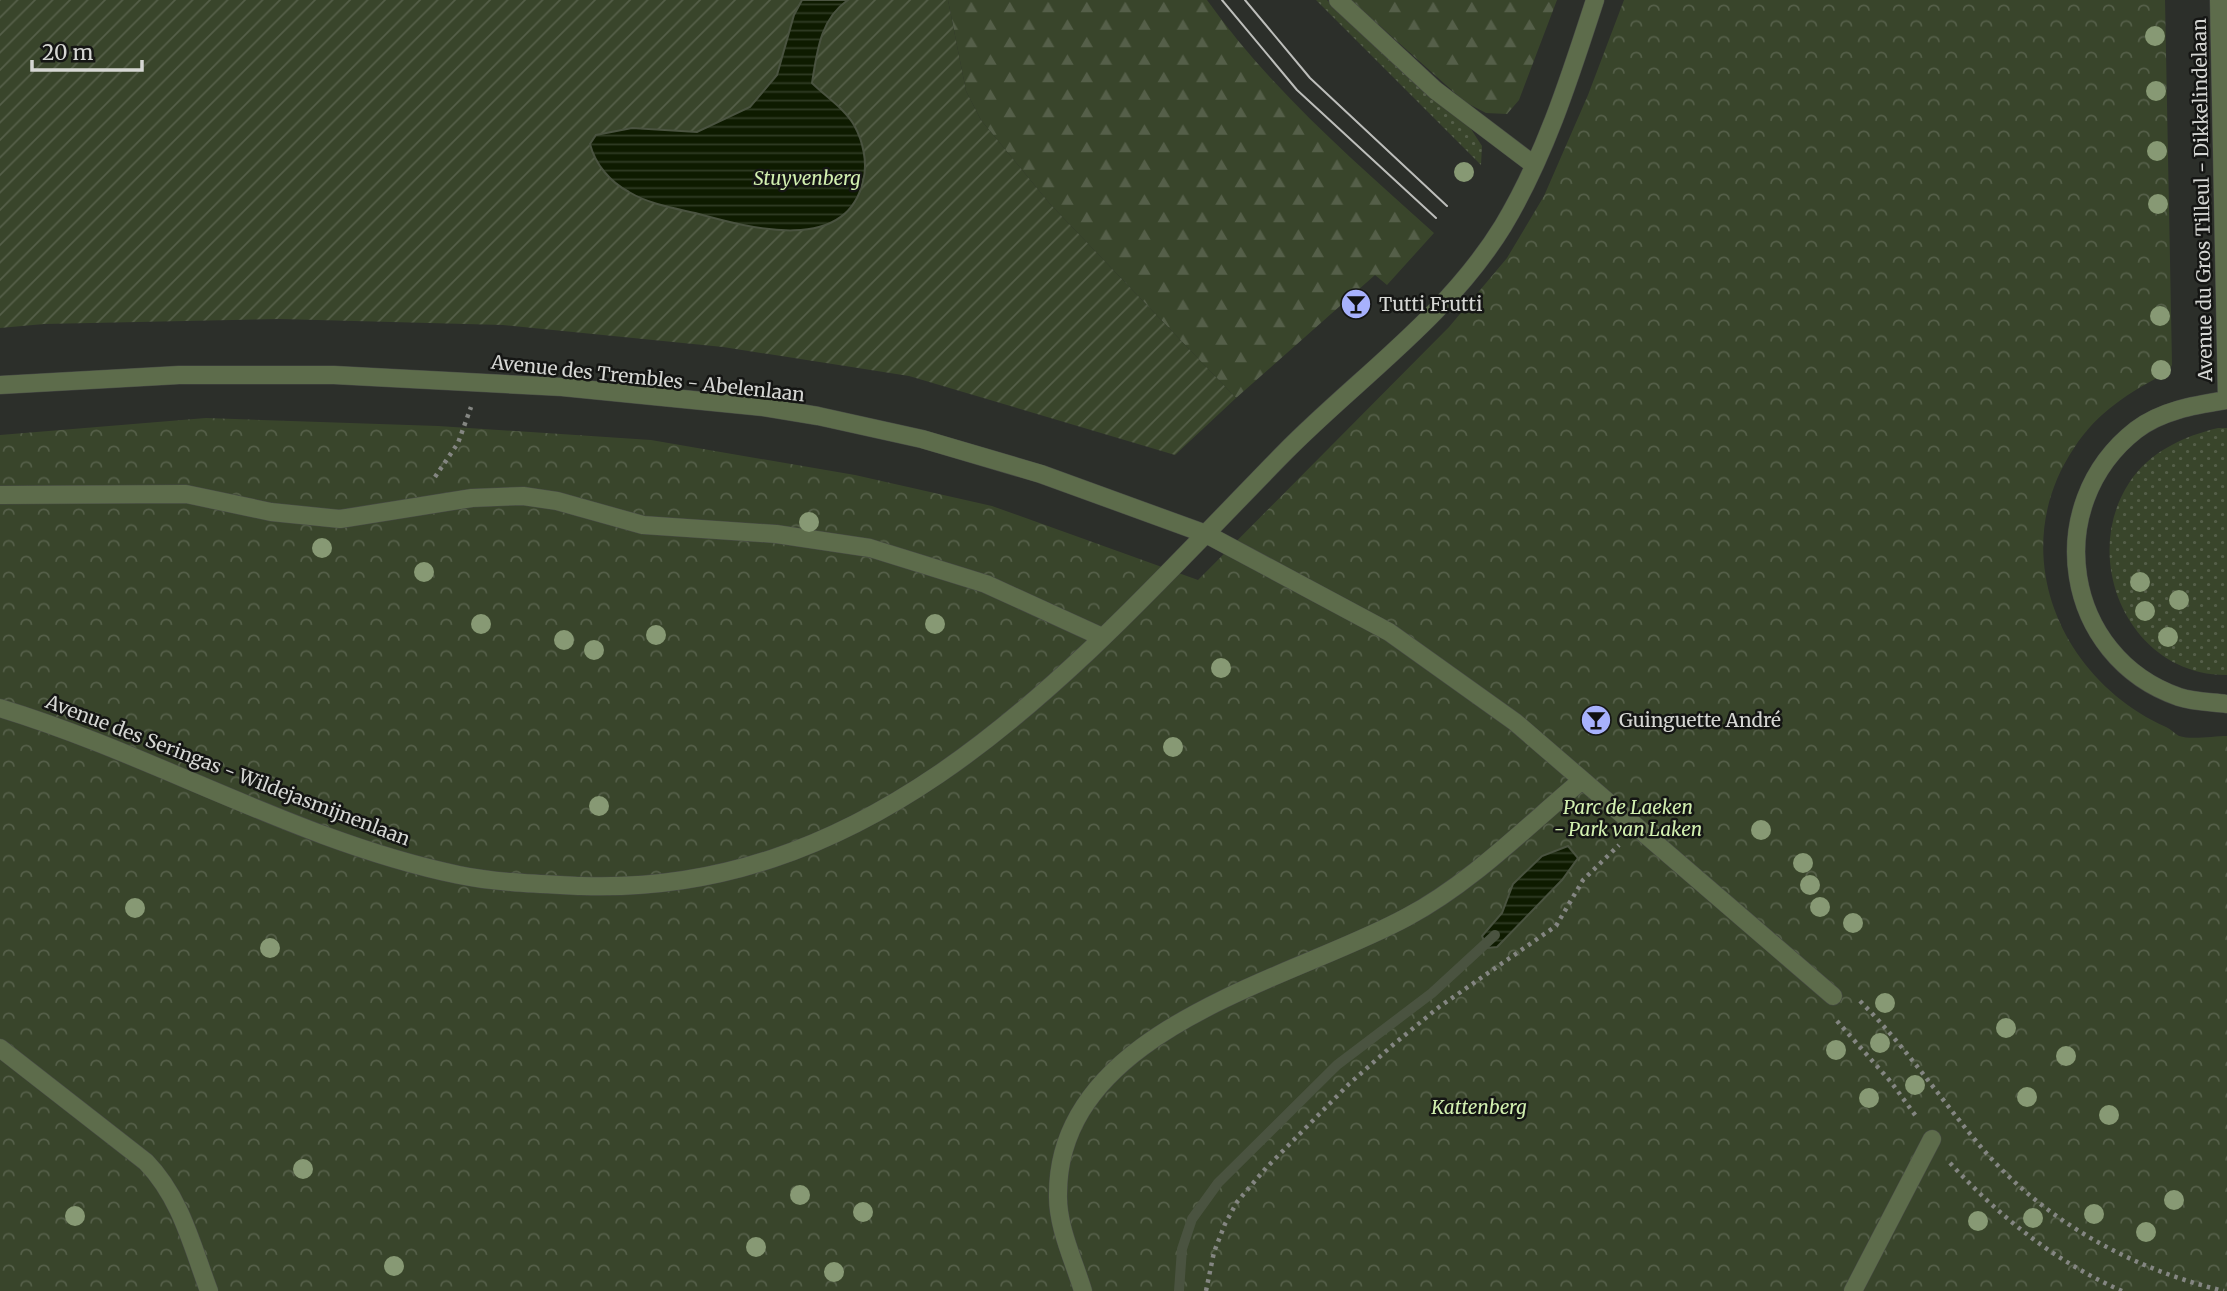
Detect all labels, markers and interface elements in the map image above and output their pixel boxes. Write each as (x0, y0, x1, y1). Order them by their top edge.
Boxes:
street label: Avenue du Gros Tilleul - Dikkelindelaan (2187, 18, 2217, 383)
scale bar (32, 28, 142, 72)
text: 20 m (42, 39, 94, 66)
park label: Stuyvenberg (753, 166, 861, 190)
bar icon: Tutti Frutti (1339, 287, 1373, 321)
place label: Tutti Frutti (1379, 292, 1482, 316)
street label: Avenue des Trembles - Abelenlaan (489, 349, 806, 406)
street label: Avenue des Seringas - Wildejasmijnenlaan (42, 689, 414, 851)
bar icon: Guinguette André (1579, 703, 1613, 737)
place label: Guinguette André (1619, 708, 1781, 732)
park label: Parc de Laeken - Park van Laken (1554, 795, 1702, 841)
park label: Kattenberg (1430, 1095, 1527, 1119)

